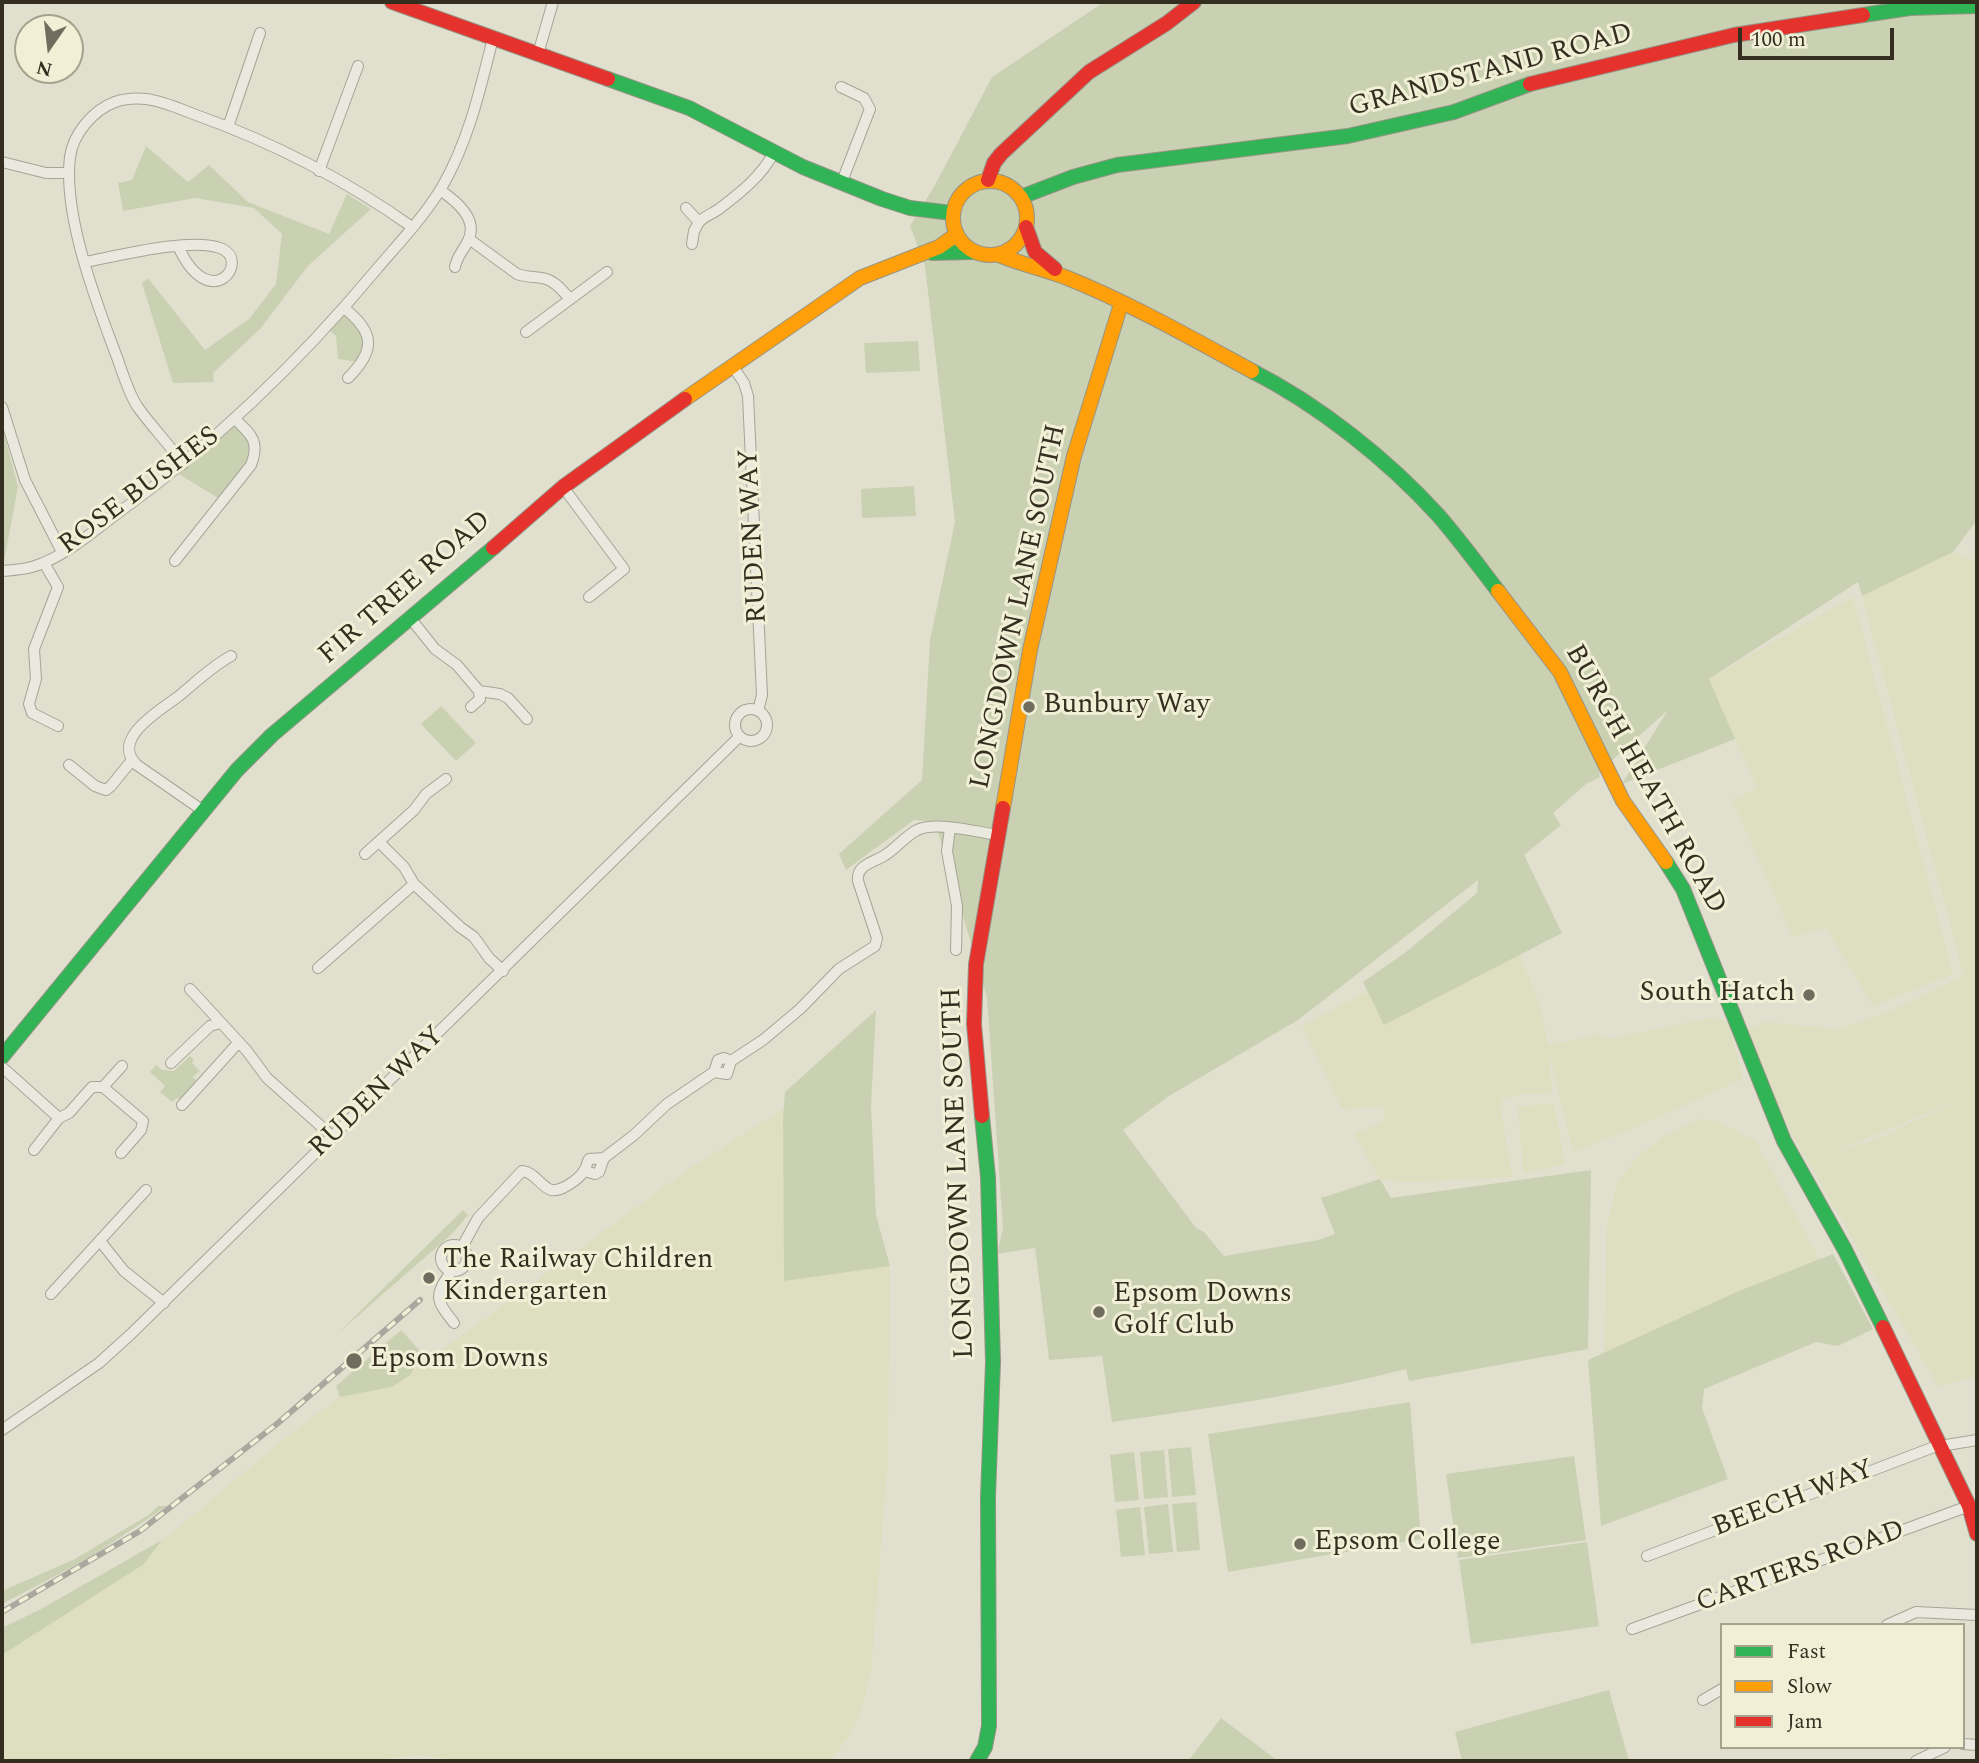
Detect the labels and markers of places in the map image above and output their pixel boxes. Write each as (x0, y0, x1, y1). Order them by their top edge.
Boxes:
place label: Bunbury Way (1043, 690, 1210, 724)
marker: Bunbury Way (1021, 699, 1037, 715)
place label: South Hatch (1640, 978, 1795, 1012)
marker: South Hatch (1801, 987, 1817, 1003)
place label: The Railway Children Kindergarten (443, 1245, 713, 1311)
marker: The Railway Children Kindergarten (421, 1270, 437, 1286)
place label: Epsom Downs Golf Club (1113, 1279, 1292, 1345)
marker: Epsom Downs Golf Club (1091, 1304, 1107, 1320)
place label: Epsom Downs (370, 1344, 549, 1378)
marker: Epsom Downs (344, 1351, 364, 1371)
place label: Epsom College (1314, 1527, 1500, 1561)
marker: Epsom College (1292, 1536, 1308, 1552)

